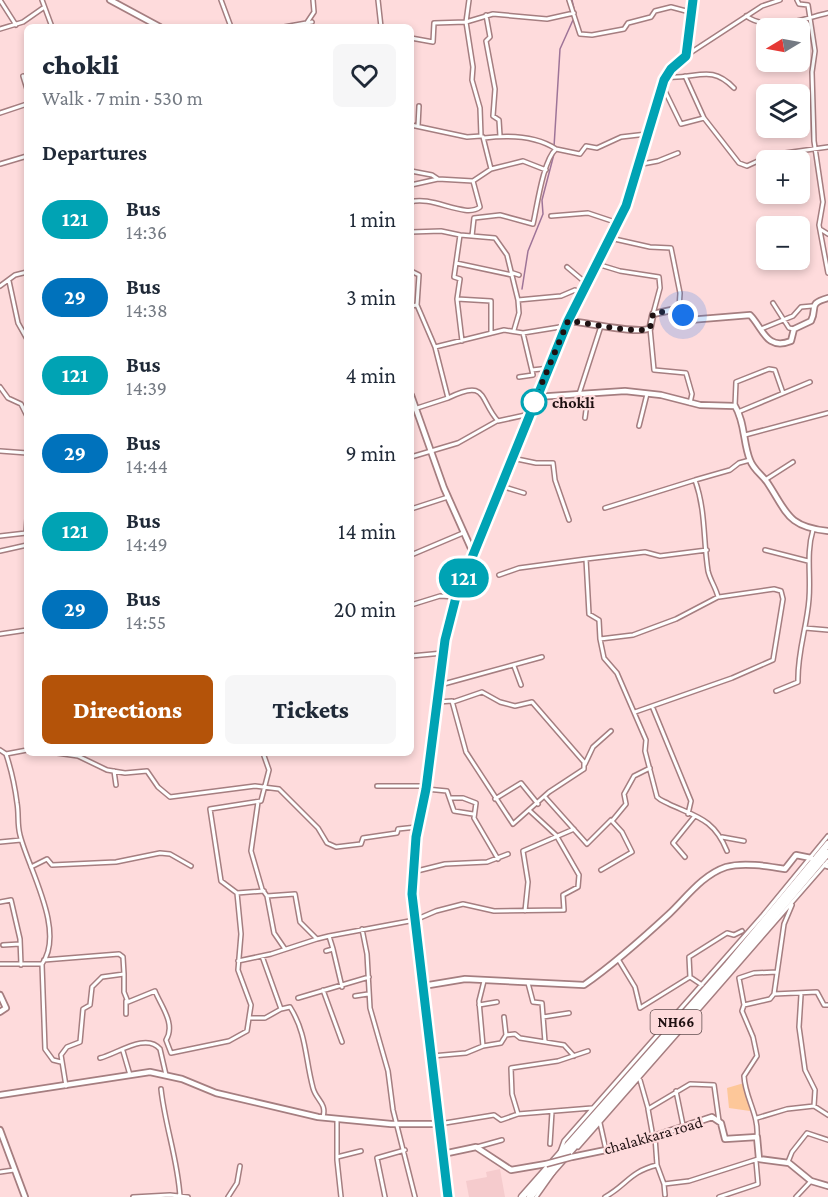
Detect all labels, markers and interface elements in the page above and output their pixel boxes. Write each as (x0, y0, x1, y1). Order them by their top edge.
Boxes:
north arrow (756, 18, 810, 72)
map controls (756, 18, 810, 270)
button: heart (333, 44, 396, 107)
text: chokli (42, 49, 119, 80)
button: layers (756, 84, 810, 138)
text: Walk · 7 min · 530 m (42, 87, 203, 109)
text: Departures (42, 140, 147, 165)
button: + (756, 150, 810, 204)
text: Bus (126, 196, 160, 221)
text: 121 (62, 207, 88, 231)
text: 1 min (349, 207, 396, 232)
button: − (756, 216, 810, 270)
text: 14:36 (126, 221, 167, 243)
text: Bus (126, 274, 160, 299)
text: 29 (64, 285, 86, 309)
text: 3 min (346, 285, 396, 310)
text: 14:38 (126, 299, 168, 321)
your location (668, 300, 698, 330)
text: Bus (126, 352, 160, 377)
text: 121 (62, 363, 88, 387)
text: 4 min (345, 363, 396, 388)
text: 14:39 (126, 377, 167, 399)
marker: chokli (521, 389, 547, 415)
place label: chokli (552, 394, 595, 411)
text: Bus (126, 430, 160, 455)
text: 29 (64, 441, 86, 465)
text: 9 min (345, 441, 396, 466)
text: 14:44 (126, 455, 168, 477)
text: Bus (126, 508, 160, 533)
text: 121 (62, 519, 88, 543)
text: 14 min (338, 519, 396, 544)
text: 14:49 (126, 533, 168, 555)
line badge: 121 (430, 558, 498, 598)
text: 121 (451, 566, 477, 590)
text: Bus (126, 586, 160, 611)
text: 29 (64, 597, 86, 621)
text: 20 min (334, 597, 396, 622)
text: 14:55 (126, 611, 166, 633)
button: Directions (42, 675, 213, 744)
button: Tickets (225, 675, 396, 744)
road number: NH66 (650, 1010, 702, 1034)
street label: chalakkara road (602, 1113, 705, 1158)

